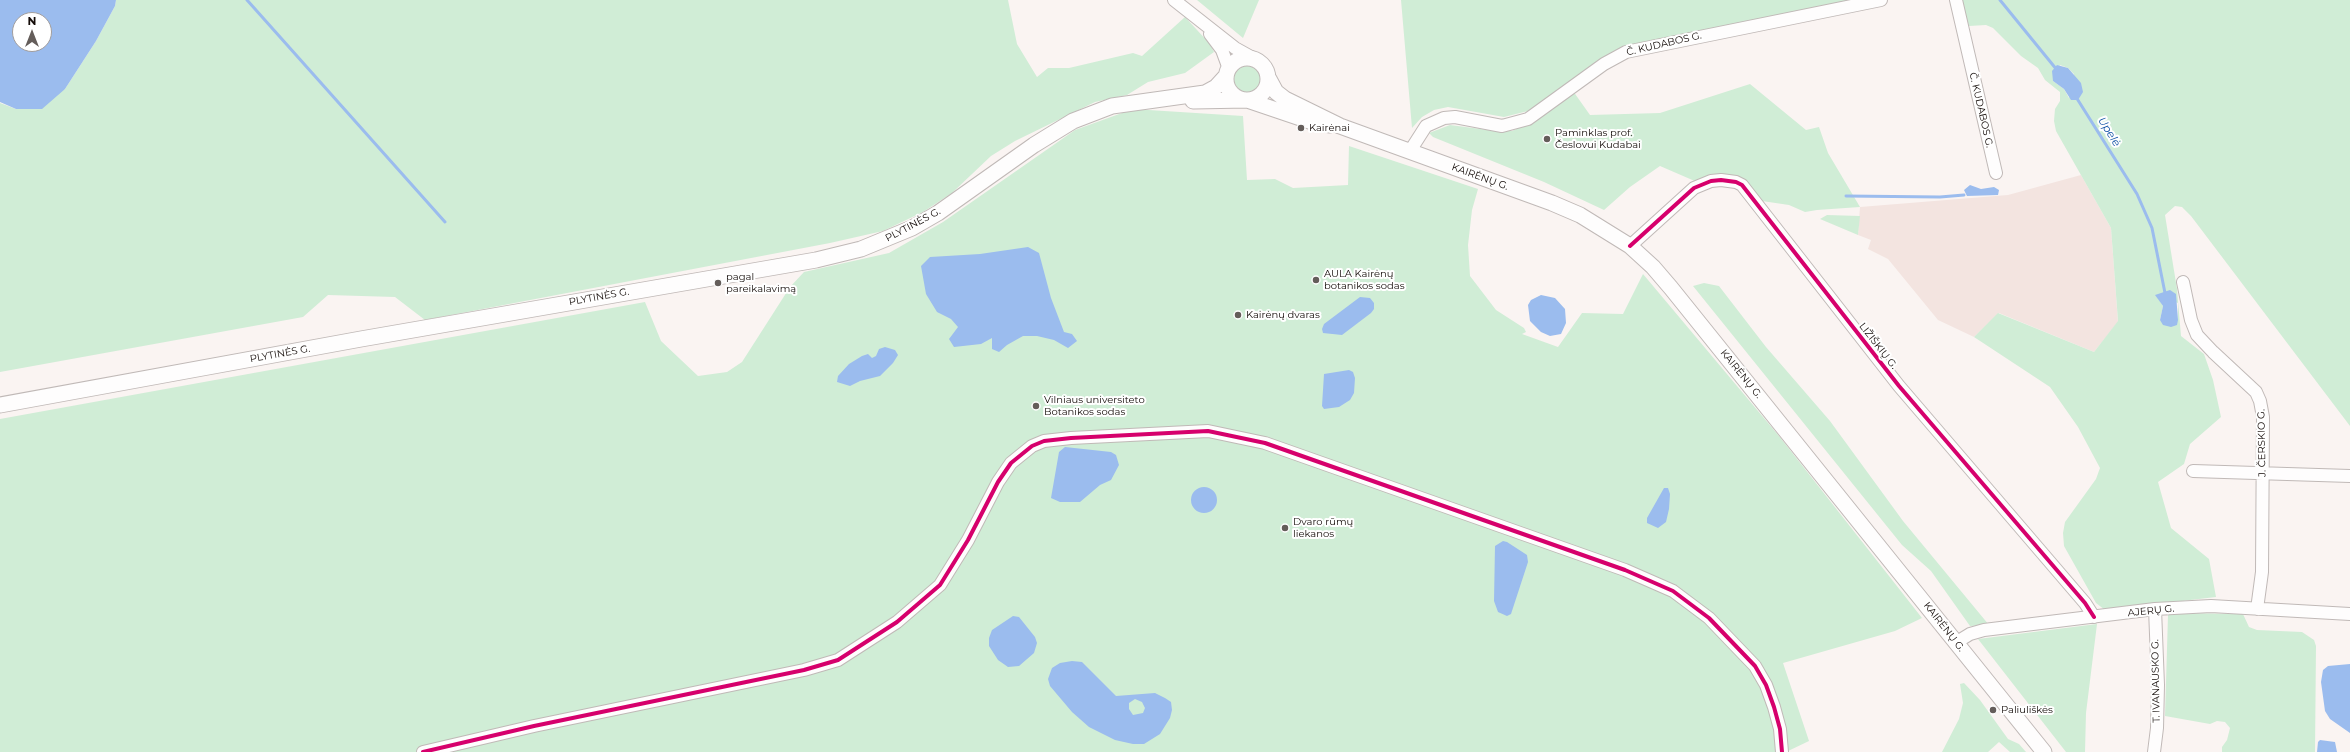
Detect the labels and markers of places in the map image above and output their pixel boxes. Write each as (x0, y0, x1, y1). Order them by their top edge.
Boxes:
place label: Kairėnai (1309, 122, 1350, 134)
marker: Kairėnai (1296, 123, 1306, 133)
place label: Paminklas prof. Česlovui Kudabai (1555, 127, 1641, 150)
marker: Paminklas prof. Česlovui Kudabai (1542, 134, 1552, 144)
place label: AULA Kairėnų botanikos sodas (1324, 268, 1405, 292)
place label: pagal pareikalavimą (726, 271, 796, 294)
marker: AULA Kairėnų botanikos sodas (1311, 275, 1321, 285)
marker: pagal pareikalavimą (713, 278, 723, 288)
place label: Kairėnų dvaras (1246, 309, 1320, 321)
marker: Kairėnų dvaras (1233, 310, 1243, 320)
place label: Vilniaus universiteto Botanikos sodas (1044, 394, 1145, 418)
marker: Vilniaus universiteto Botanikos sodas (1031, 401, 1041, 411)
place label: Dvaro rūmų liekanos (1293, 516, 1353, 540)
marker: Dvaro rūmų liekanos (1280, 523, 1290, 533)
place label: Paliuliškės (2001, 704, 2053, 716)
marker: Paliuliškės (1988, 705, 1998, 715)

